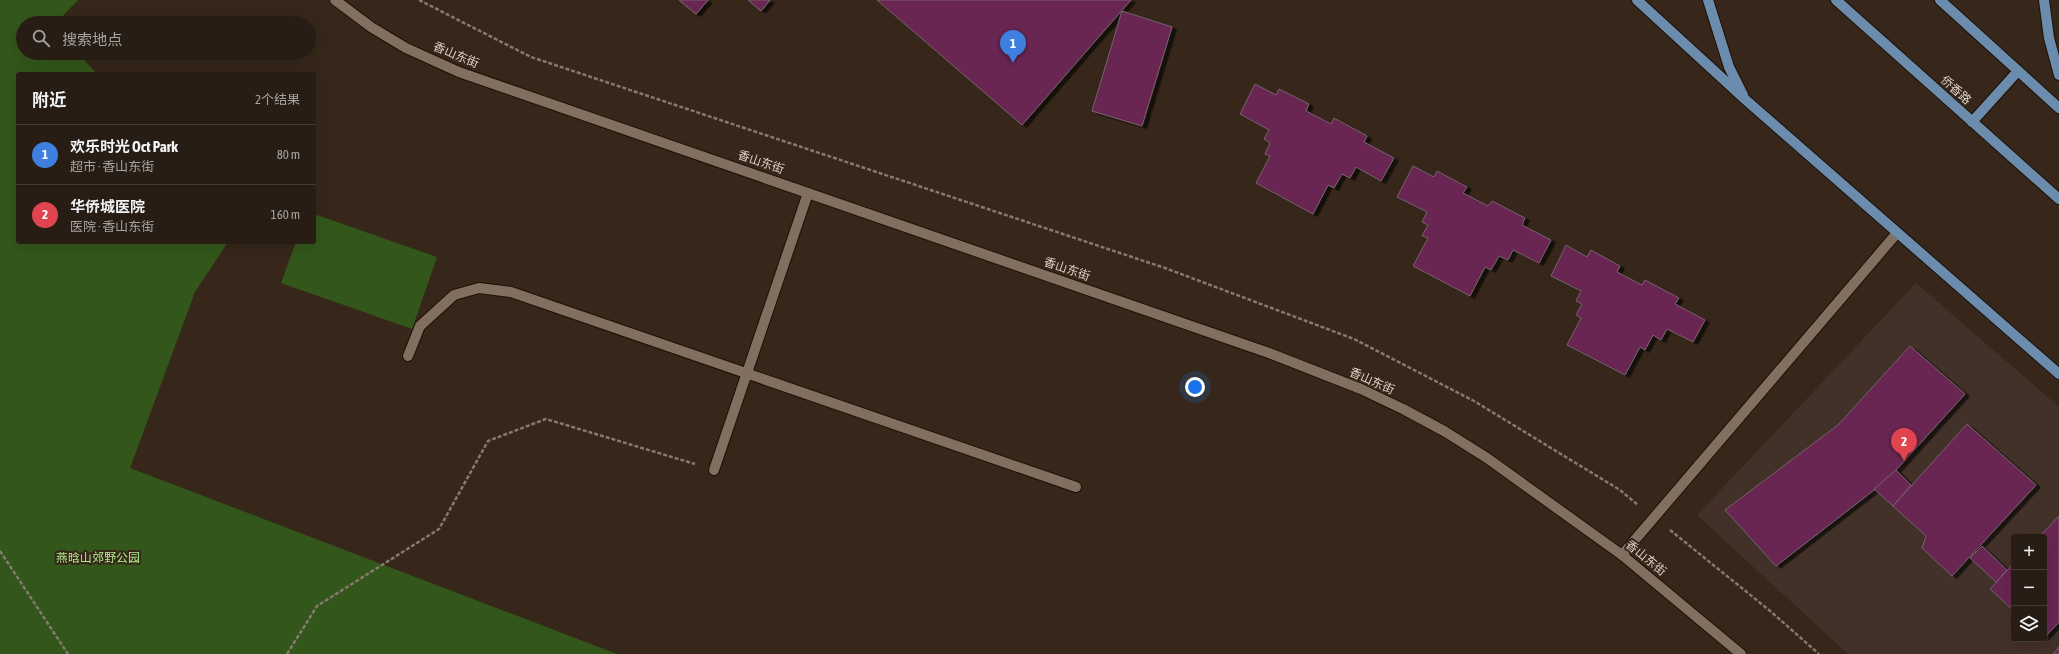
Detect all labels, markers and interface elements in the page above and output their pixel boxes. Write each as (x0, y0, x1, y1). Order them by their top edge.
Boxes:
search box (16, 16, 316, 60)
icon: search (30, 27, 52, 49)
pin: 1 (1000, 30, 1026, 63)
text: 搜索地点 (62, 31, 122, 48)
street label: 香山东街 (431, 39, 481, 71)
street label: 侨香路 (1938, 73, 1974, 107)
text: 附近 (32, 90, 66, 110)
text: 2个结果 (255, 92, 300, 107)
text: 欢乐时光 Oct Park (70, 138, 178, 155)
text: 1 (42, 147, 48, 162)
text: 80 m (277, 147, 300, 162)
street label: 香山东街 (736, 148, 786, 176)
text: 超市 · 香山东街 (70, 159, 154, 174)
text: 华侨城医院 (70, 198, 145, 215)
text: 2 (42, 207, 48, 222)
text: 160 m (271, 207, 300, 222)
text: 医院 · 香山东街 (70, 219, 154, 234)
street label: 香山东街 (1042, 255, 1092, 283)
street label: 香山东街 (1347, 365, 1397, 397)
your location (1185, 377, 1205, 397)
pin: 2 (1891, 428, 1917, 461)
map controls (2011, 534, 2047, 642)
button: + (2011, 534, 2047, 570)
street label: 香山东街 (1623, 537, 1669, 579)
park label: 燕晗山郊野公园 (56, 551, 140, 565)
button: − (2011, 570, 2047, 606)
button: layers (2011, 606, 2047, 642)

